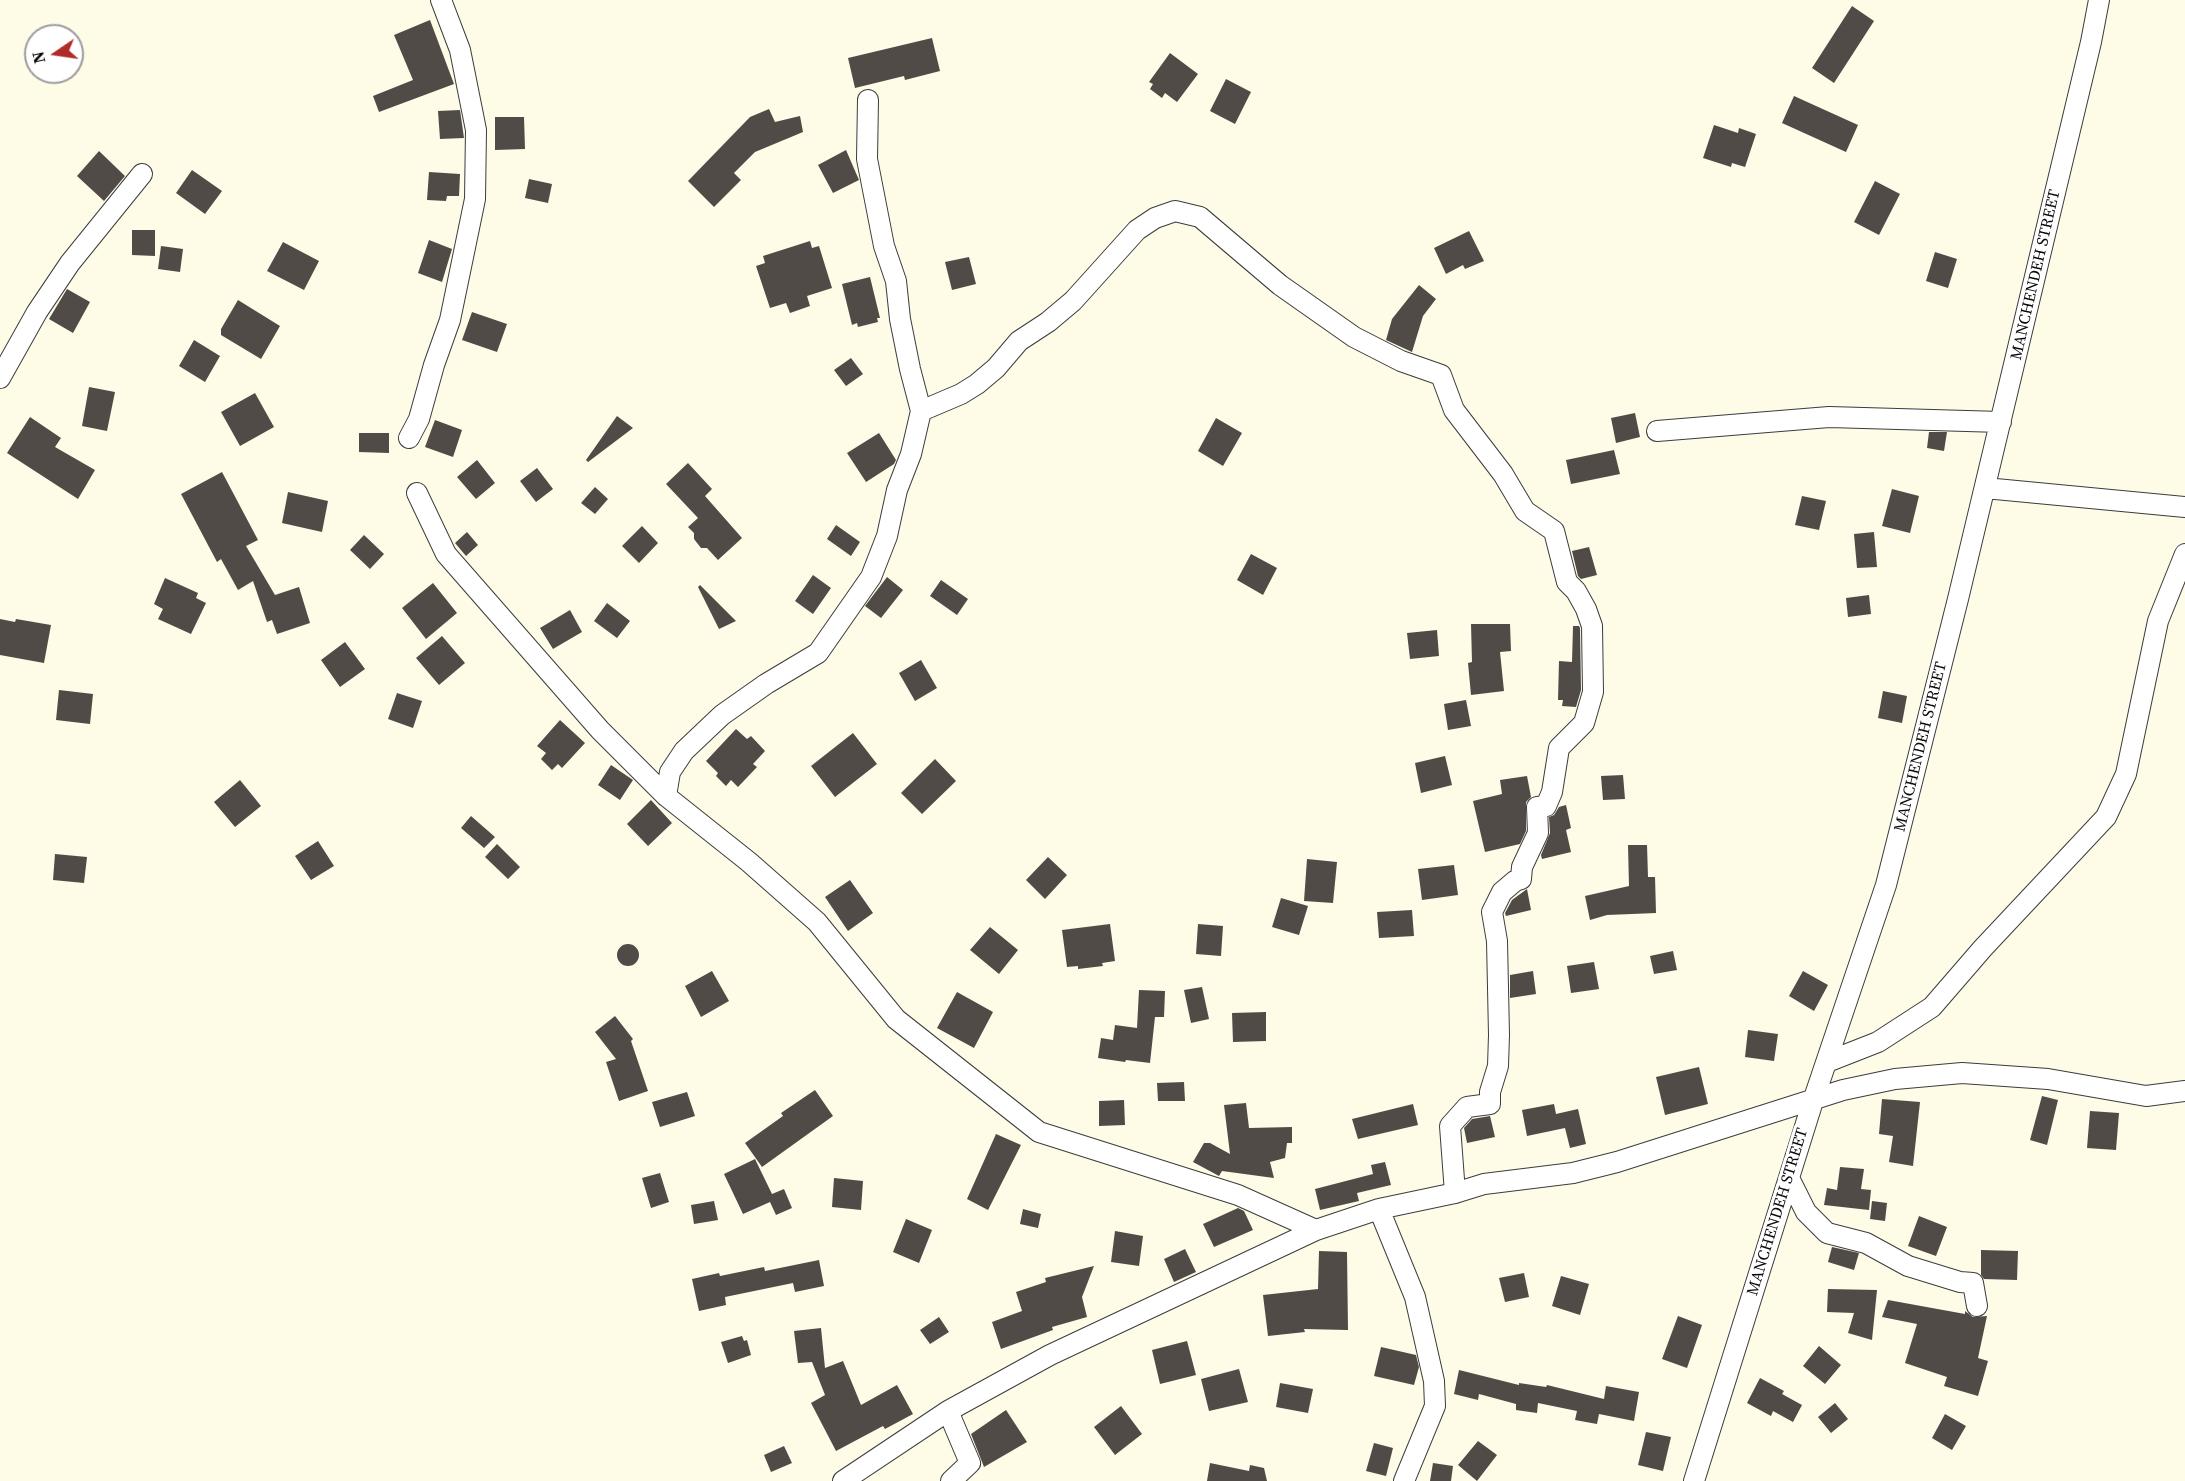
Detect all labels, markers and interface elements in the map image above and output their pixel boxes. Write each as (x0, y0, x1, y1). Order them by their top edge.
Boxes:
north arrow (24, 24, 84, 84)
text: N (26, 49, 50, 66)
street label: MANCHENDEH STREET (2007, 188, 2065, 362)
street label: MANCHENDEH STREET (1891, 660, 1951, 834)
street label: MANCHENDEH STREET (1743, 1126, 1813, 1298)

